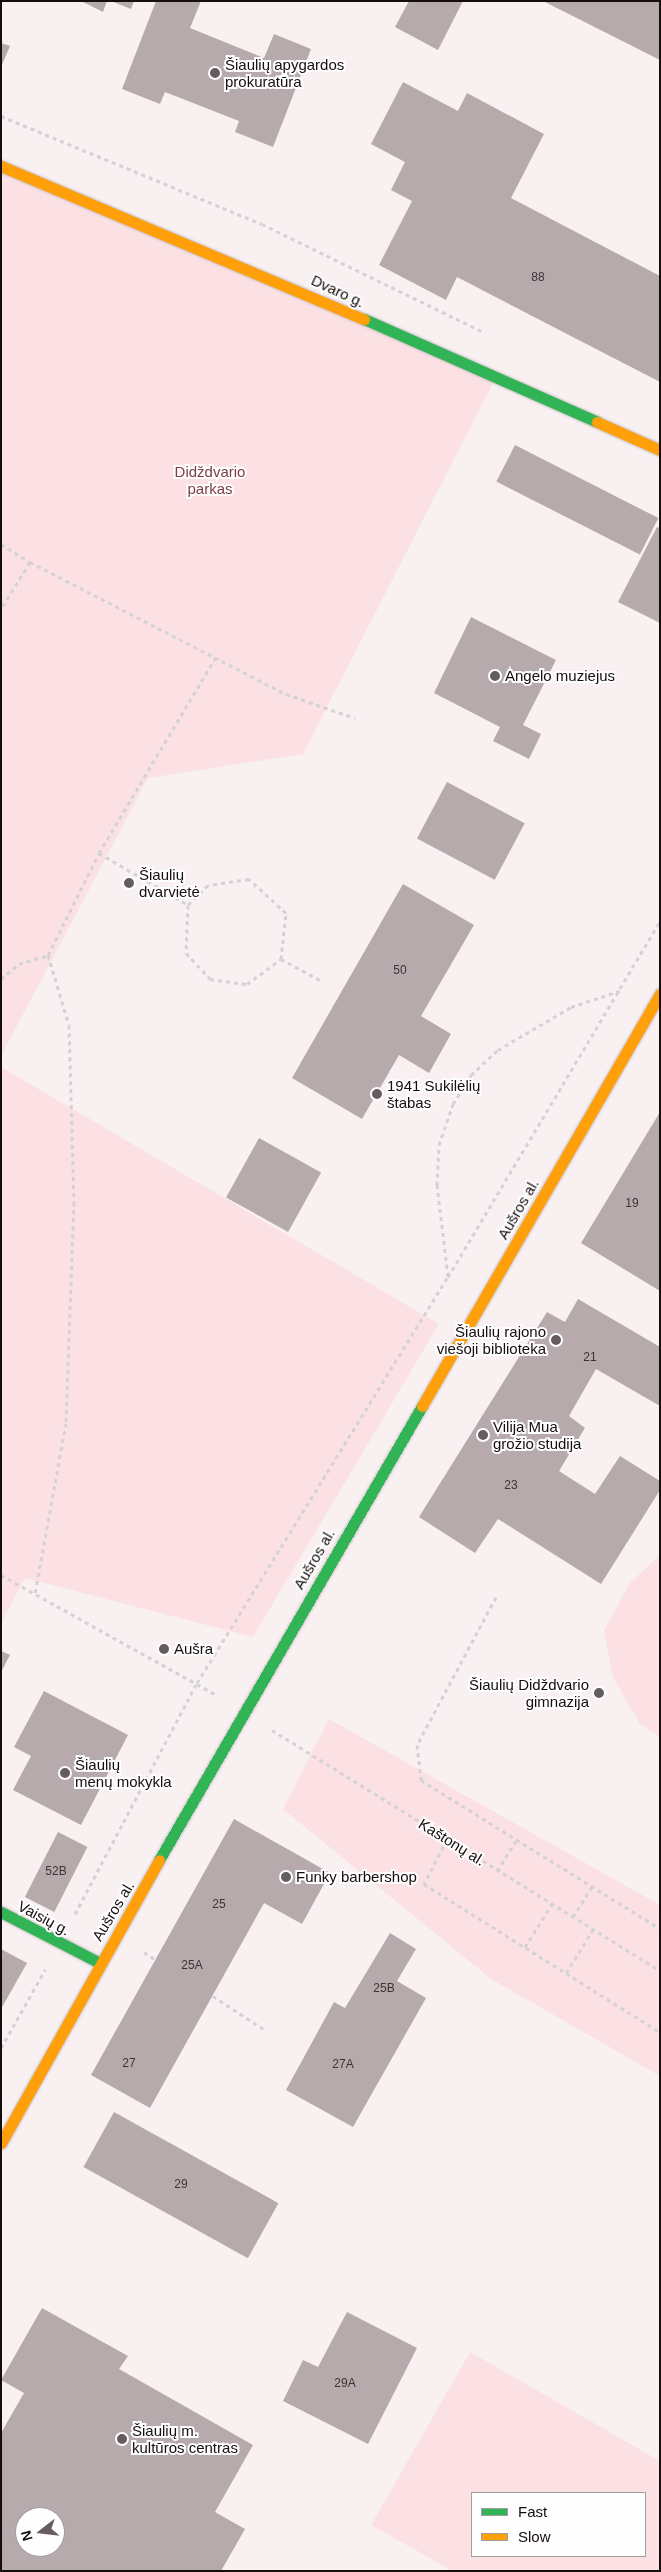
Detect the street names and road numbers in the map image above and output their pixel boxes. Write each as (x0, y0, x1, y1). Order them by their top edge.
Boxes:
street label: Dvaro g. (309, 271, 367, 311)
street label: Aušros al. (494, 1176, 542, 1242)
street label: Aušros al. (290, 1526, 338, 1592)
street label: Kaštonų al. (415, 1814, 489, 1870)
street label: Aušros al. (88, 1878, 138, 1944)
street label: Vaisių g. (15, 1897, 73, 1939)

